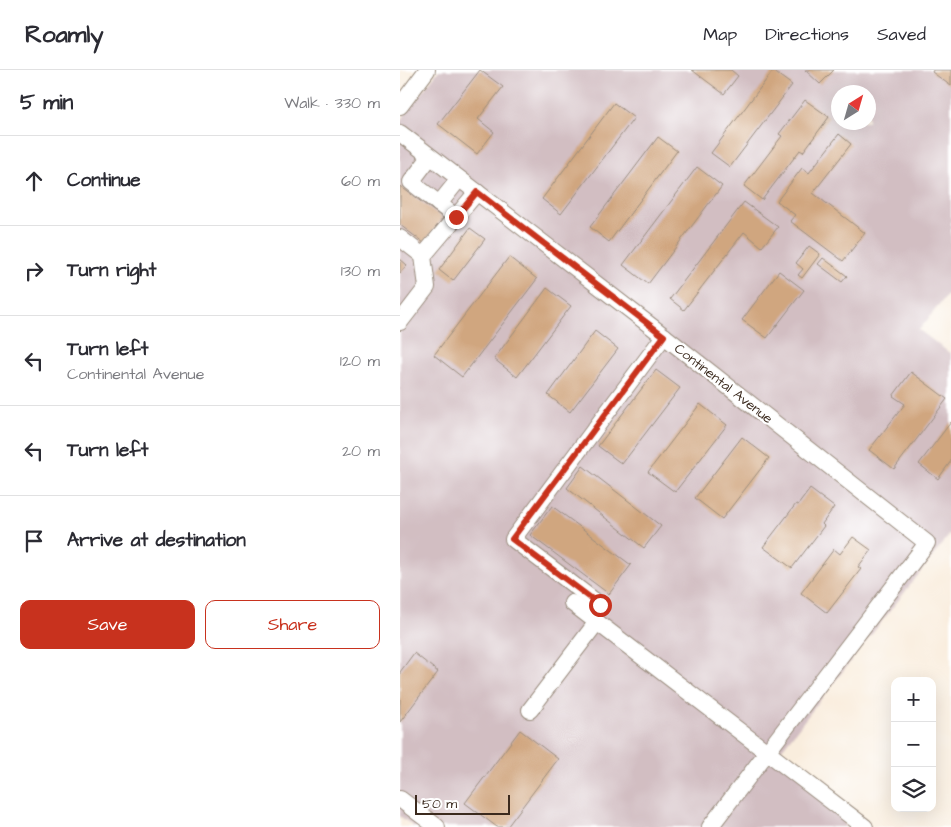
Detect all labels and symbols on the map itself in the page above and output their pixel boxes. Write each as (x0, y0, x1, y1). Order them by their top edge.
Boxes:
north arrow (831, 85, 876, 130)
route end (445, 206, 468, 229)
street label: Continental Avenue (670, 339, 777, 429)
route start (589, 594, 612, 617)
scale bar (415, 792, 510, 815)

